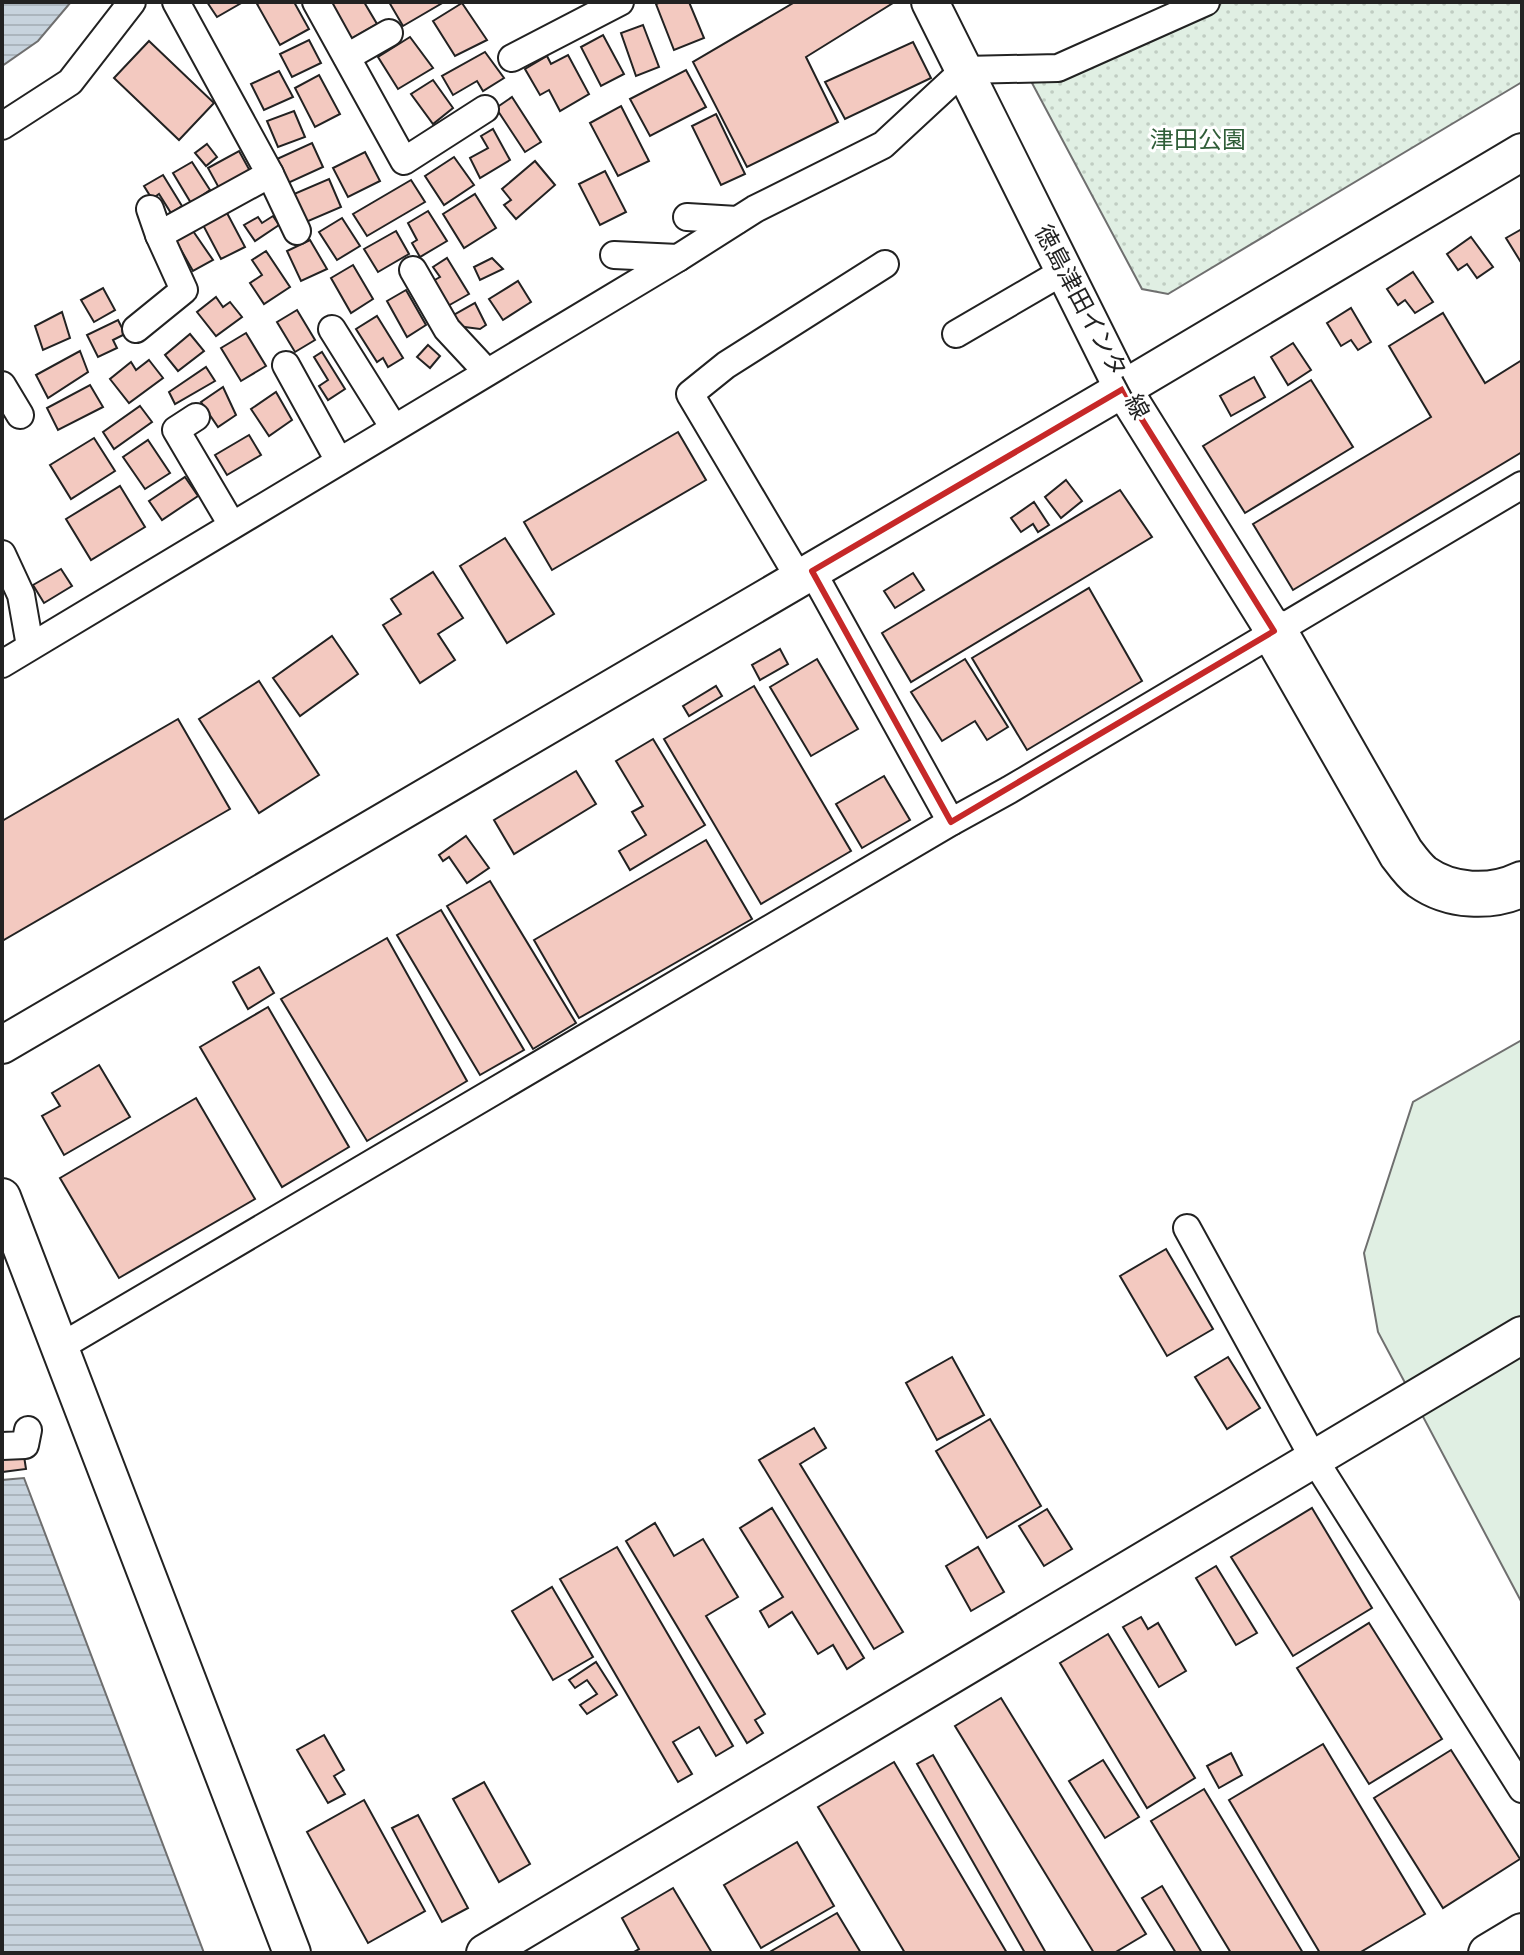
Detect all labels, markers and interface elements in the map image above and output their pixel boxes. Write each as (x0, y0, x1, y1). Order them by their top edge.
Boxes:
park label: 津田公園 (1150, 123, 1246, 158)
street label: 徳島津田インター線 (1025, 219, 1158, 426)

